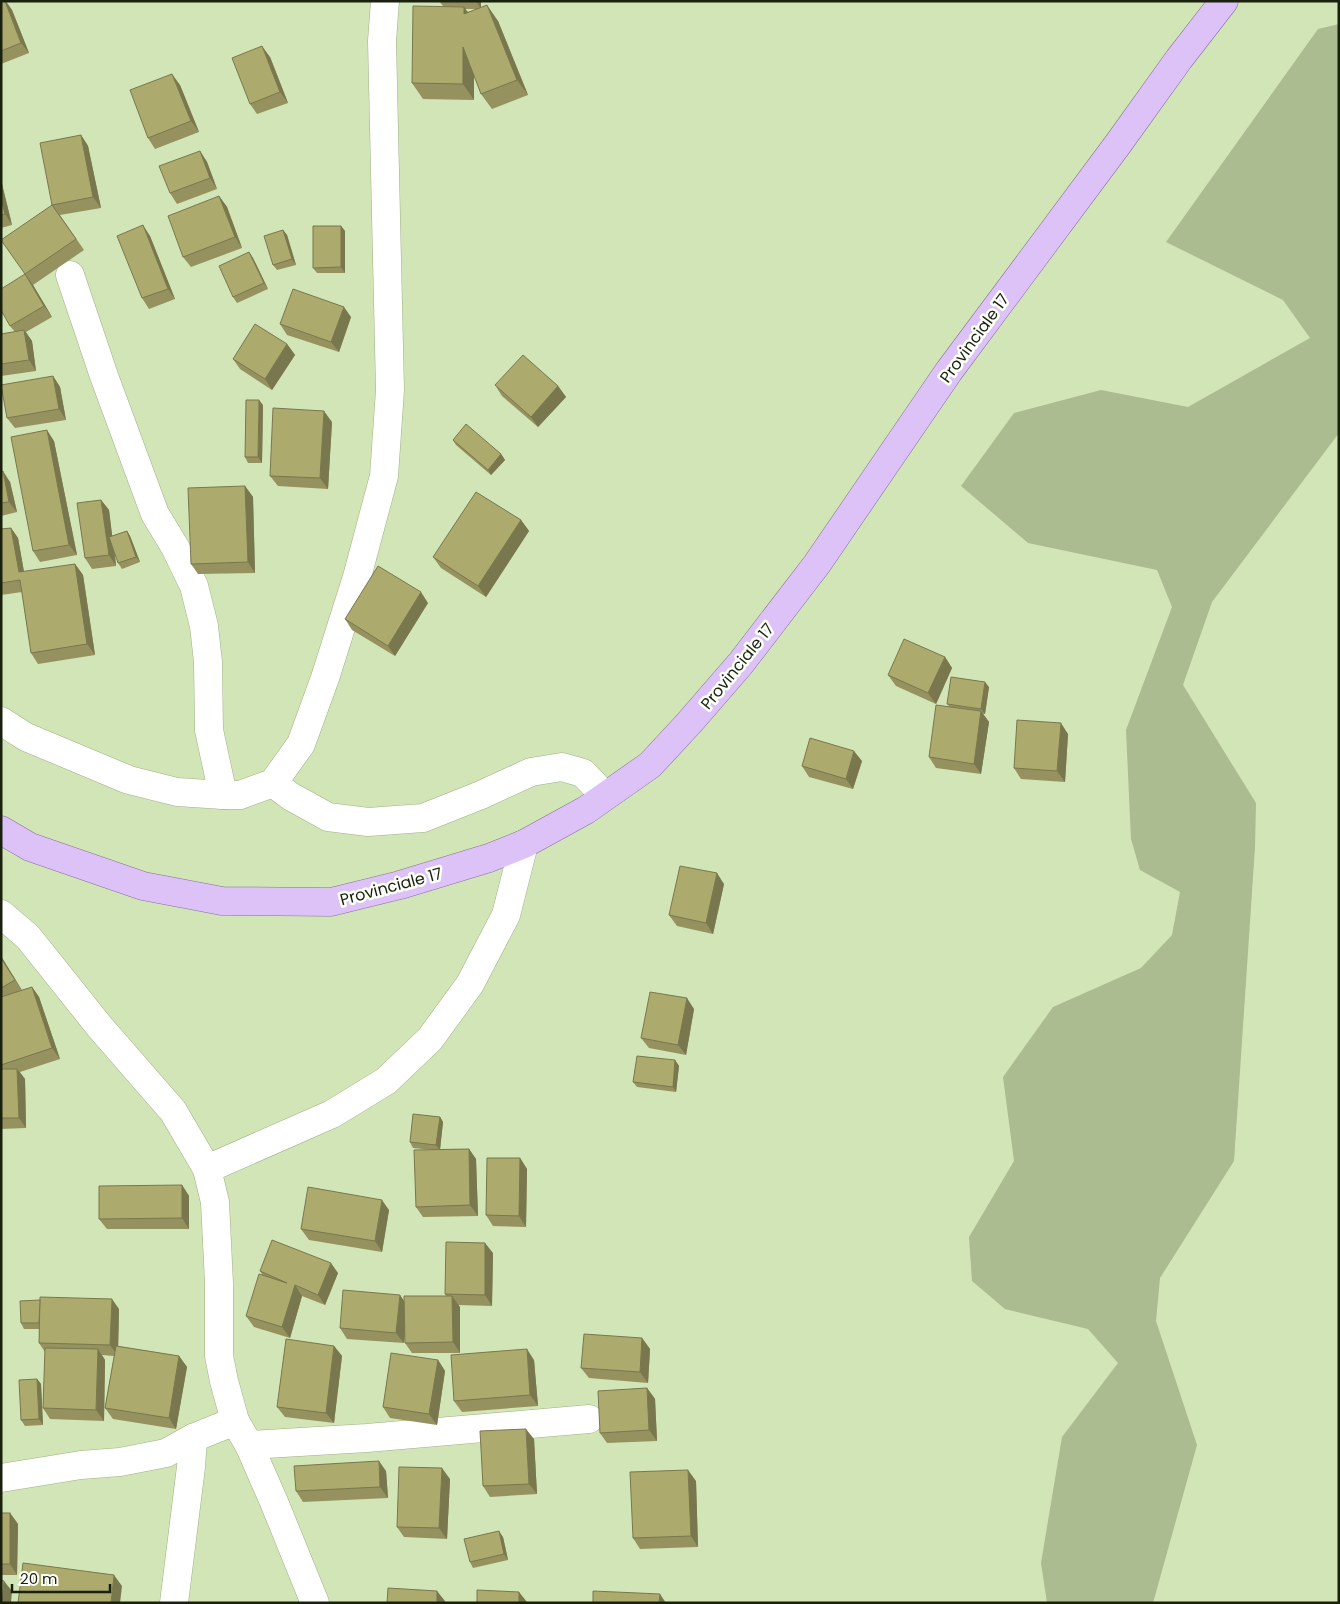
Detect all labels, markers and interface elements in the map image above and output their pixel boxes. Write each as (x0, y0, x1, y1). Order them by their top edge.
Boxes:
street label: Provinciale 17 (934, 289, 1015, 388)
street label: Provinciale 17 (695, 618, 780, 714)
street label: Provinciale 17 (337, 862, 445, 911)
scale bar (12, 1562, 110, 1594)
text: 20 m (20, 1568, 58, 1589)

